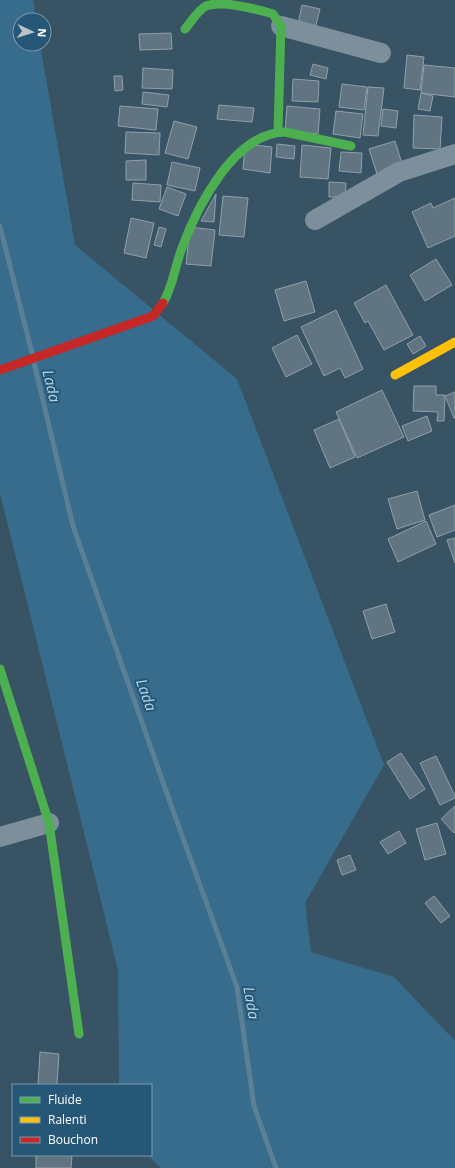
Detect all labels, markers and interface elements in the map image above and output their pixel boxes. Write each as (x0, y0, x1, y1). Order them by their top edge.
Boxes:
north arrow (12, 12, 52, 52)
text: N (35, 28, 50, 38)
water label: Lada (38, 367, 66, 405)
water label: Lada (132, 676, 162, 714)
water label: Lada (239, 985, 265, 1021)
legend (12, 1084, 152, 1156)
text: Fluide (48, 1091, 82, 1108)
text: Ralenti (48, 1111, 87, 1128)
text: Bouchon (48, 1131, 98, 1148)

